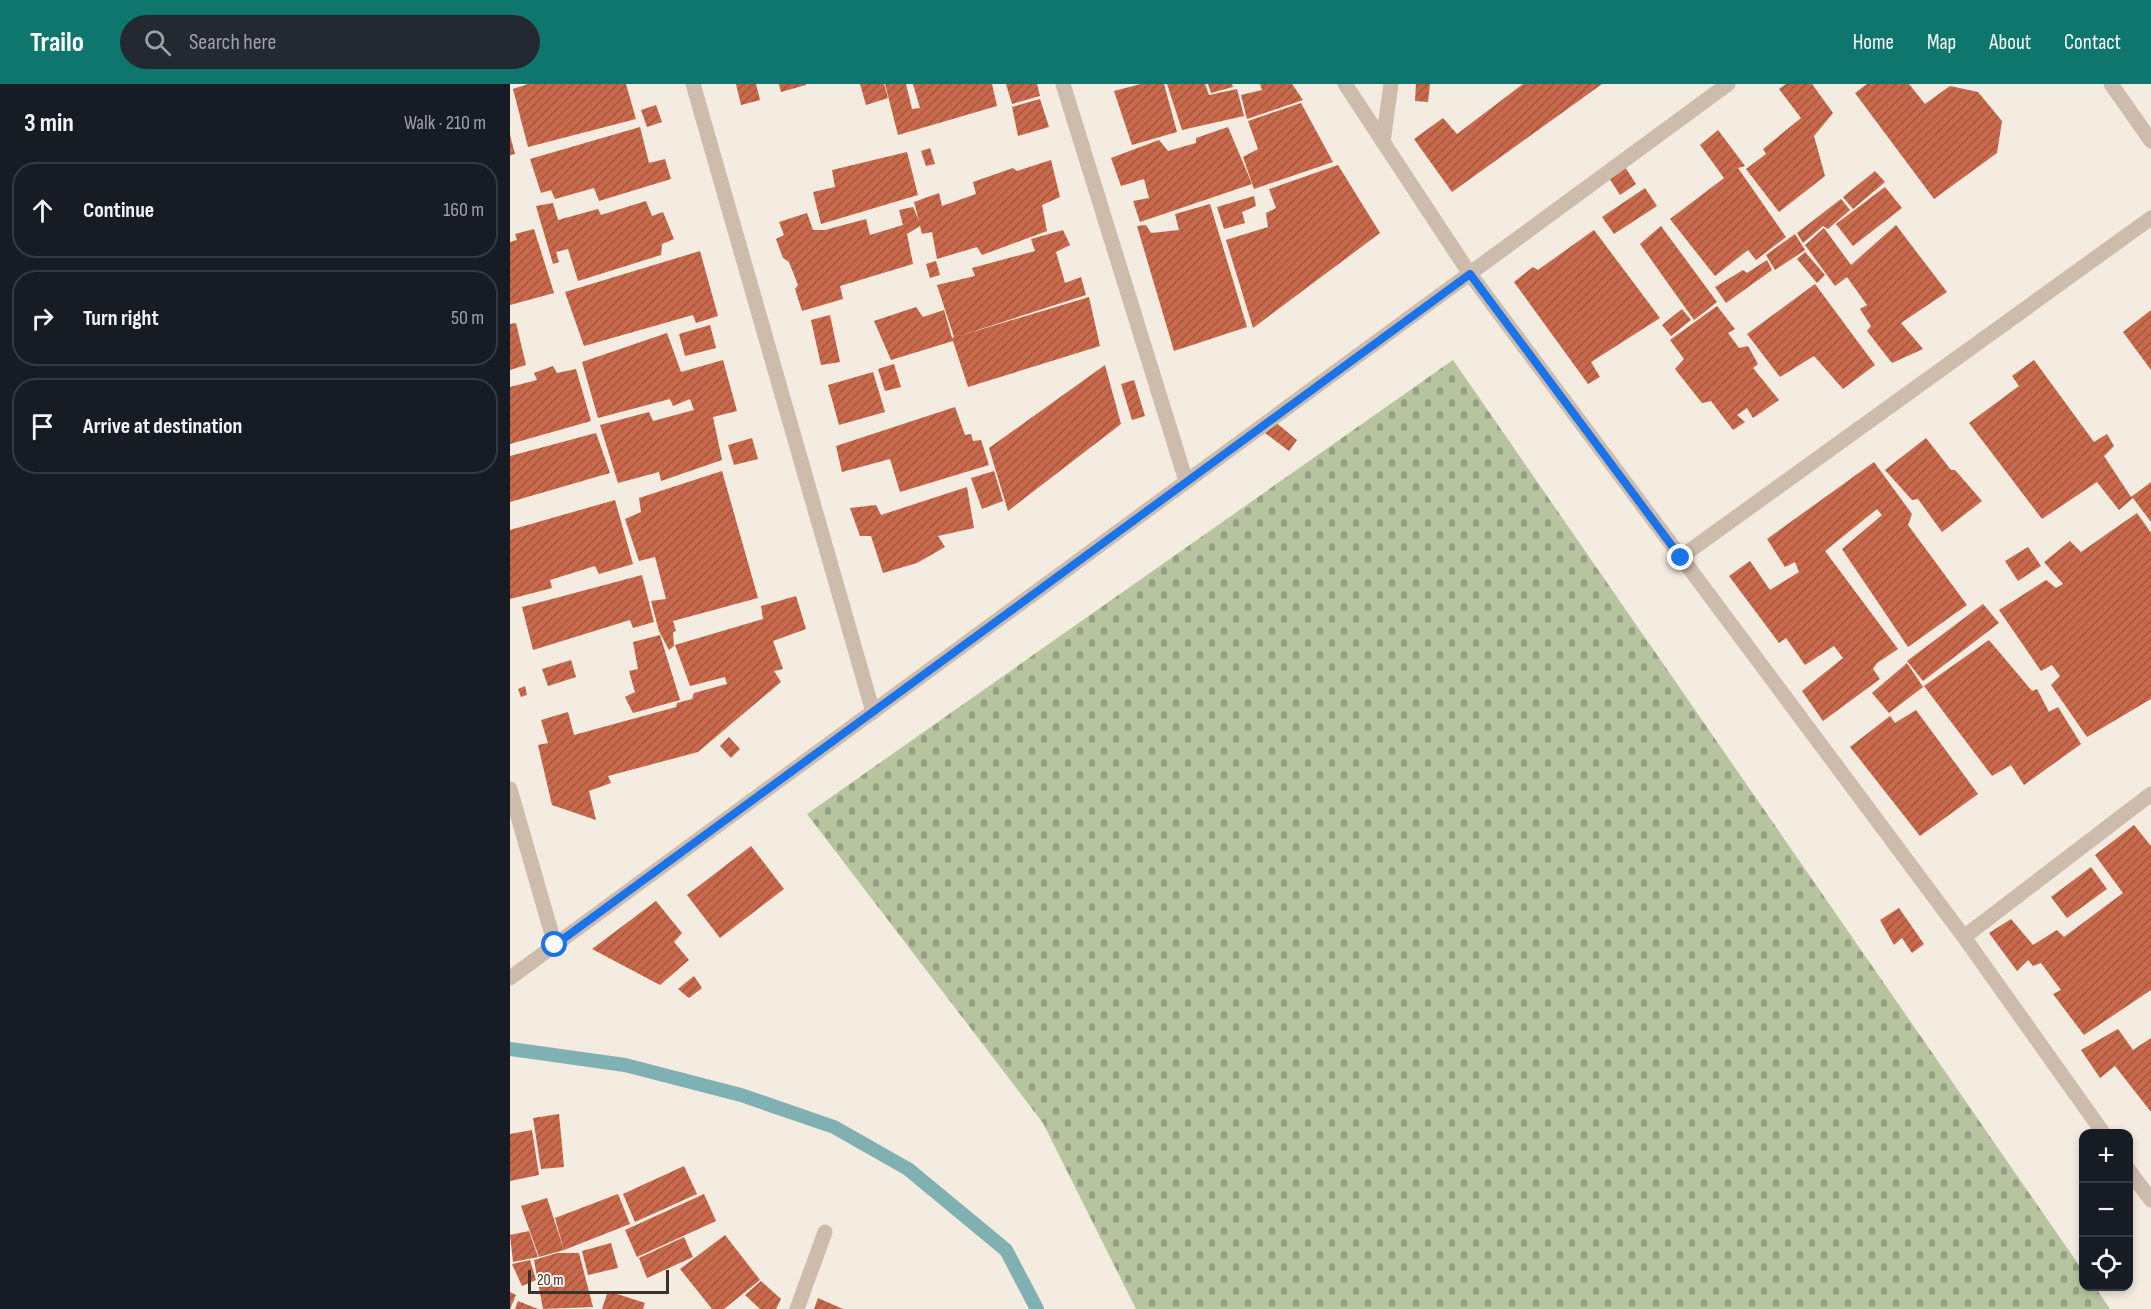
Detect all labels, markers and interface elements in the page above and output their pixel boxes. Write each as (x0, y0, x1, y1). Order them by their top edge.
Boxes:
search box (120, 15, 540, 69)
text: Trailo (30, 26, 84, 59)
icon: search (141, 26, 174, 59)
text: Search here (189, 29, 276, 56)
text: Home (1853, 30, 1894, 55)
text: Map (1927, 30, 1956, 55)
text: About (1989, 30, 2031, 55)
text: Contact (2064, 30, 2121, 55)
text: 3 min (24, 108, 74, 139)
text: Walk · 210 m (404, 111, 486, 135)
icon: ahead (26, 194, 59, 227)
text: Continue (83, 197, 154, 224)
text: 160 m (443, 198, 484, 222)
icon: right (26, 302, 59, 335)
text: Turn right (83, 305, 159, 332)
text: 50 m (451, 306, 484, 330)
icon: arrive (26, 410, 59, 443)
text: Arrive at destination (83, 413, 242, 440)
route end (1667, 544, 1693, 570)
route start (541, 931, 567, 957)
map controls (2079, 1129, 2133, 1291)
button: + (2079, 1129, 2133, 1183)
button: − (2079, 1183, 2133, 1237)
button: locate (2079, 1237, 2133, 1291)
scale bar (528, 1267, 669, 1294)
text: 20 m (537, 1271, 564, 1290)

